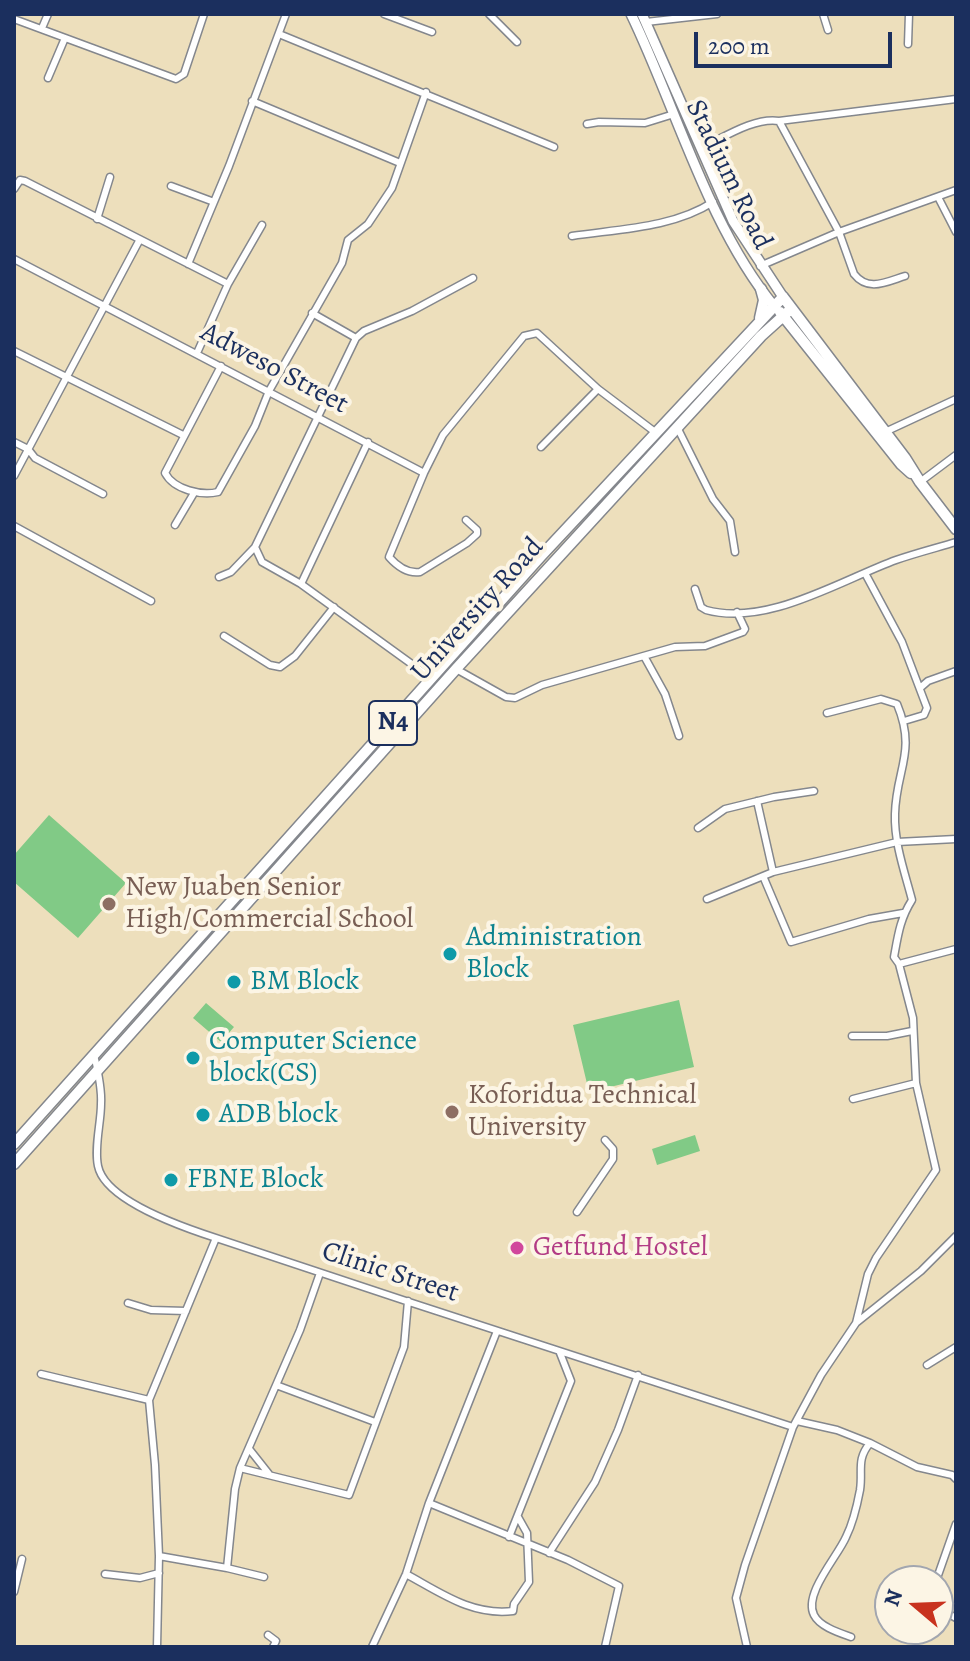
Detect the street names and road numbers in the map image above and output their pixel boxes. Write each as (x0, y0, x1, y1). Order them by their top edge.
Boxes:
street label: Stadium Road (677, 95, 779, 255)
street label: Adweso Street (194, 316, 354, 422)
street label: University Road (405, 531, 551, 689)
road number: N4 (369, 701, 417, 745)
street label: Clinic Street (317, 1235, 463, 1311)

